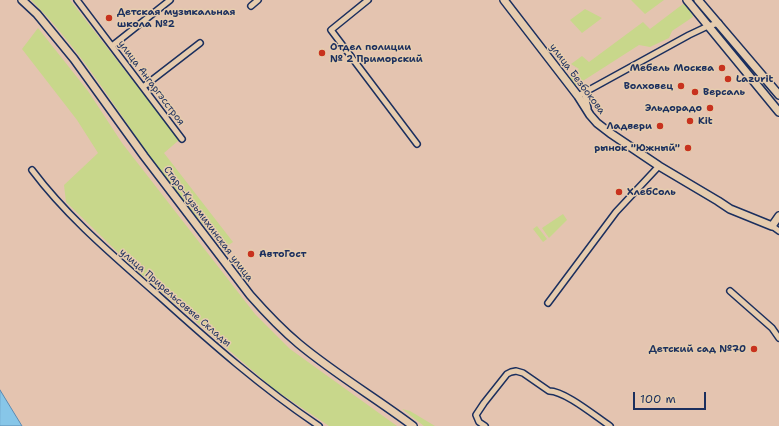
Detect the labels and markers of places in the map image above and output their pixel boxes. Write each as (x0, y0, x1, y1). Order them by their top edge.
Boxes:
place label: Детская музыкальная школа №2 (117, 6, 235, 30)
marker: Детская музыкальная школа №2 (104, 13, 114, 23)
place label: Отдел полиции № 2 Приморский (330, 41, 423, 64)
marker: Отдел полиции № 2 Приморский (317, 48, 327, 58)
place label: Мебель Москва (630, 62, 714, 74)
marker: Мебель Москва (717, 63, 727, 73)
place label: Lazurit (736, 73, 773, 85)
marker: Lazurit (723, 74, 733, 84)
place label: Волховец (624, 80, 673, 92)
marker: Волховец (676, 81, 686, 91)
place label: Версаль (703, 86, 745, 98)
marker: Версаль (690, 87, 700, 97)
place label: Эльдорадо (645, 102, 702, 114)
marker: Эльдорадо (705, 103, 715, 113)
place label: Kit (698, 115, 713, 127)
marker: Kit (685, 116, 695, 126)
place label: Ладвери (607, 120, 652, 132)
marker: Ладвери (655, 121, 665, 131)
place label: рынок "Южный" (594, 142, 680, 154)
marker: рынок "Южный" (683, 143, 693, 153)
place label: ХлебСоль (627, 186, 676, 198)
marker: ХлебСоль (614, 187, 624, 197)
place label: АвтоГост (259, 248, 307, 260)
marker: АвтоГост (246, 249, 256, 259)
place label: Детский сад №70 (649, 343, 746, 355)
marker: Детский сад №70 (749, 344, 759, 354)

